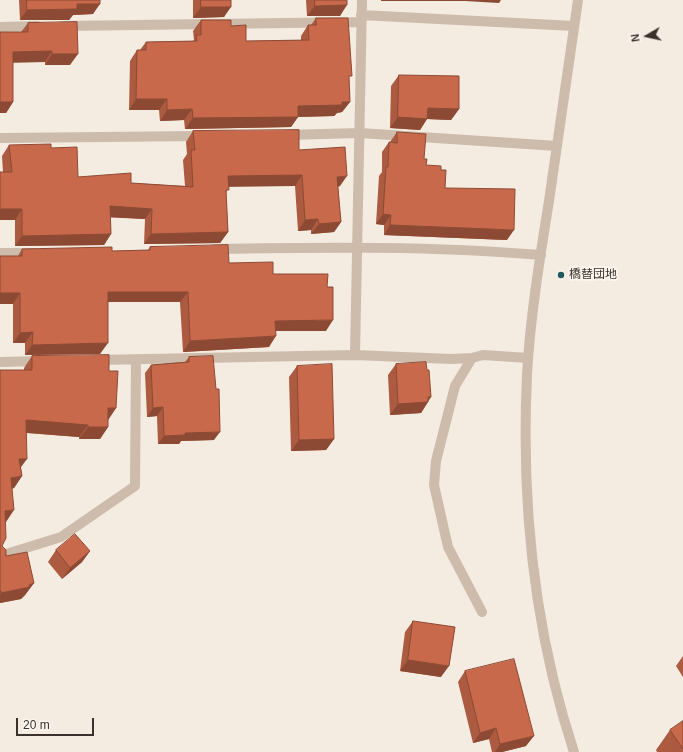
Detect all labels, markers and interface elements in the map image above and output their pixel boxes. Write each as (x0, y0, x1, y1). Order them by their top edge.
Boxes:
north arrow (627, 16, 667, 56)
text: N (629, 33, 642, 43)
place label: 橋替団地 (569, 268, 617, 282)
marker: 橋替団地 (556, 270, 566, 280)
scale bar (18, 710, 96, 736)
text: 20 m (23, 718, 50, 732)

